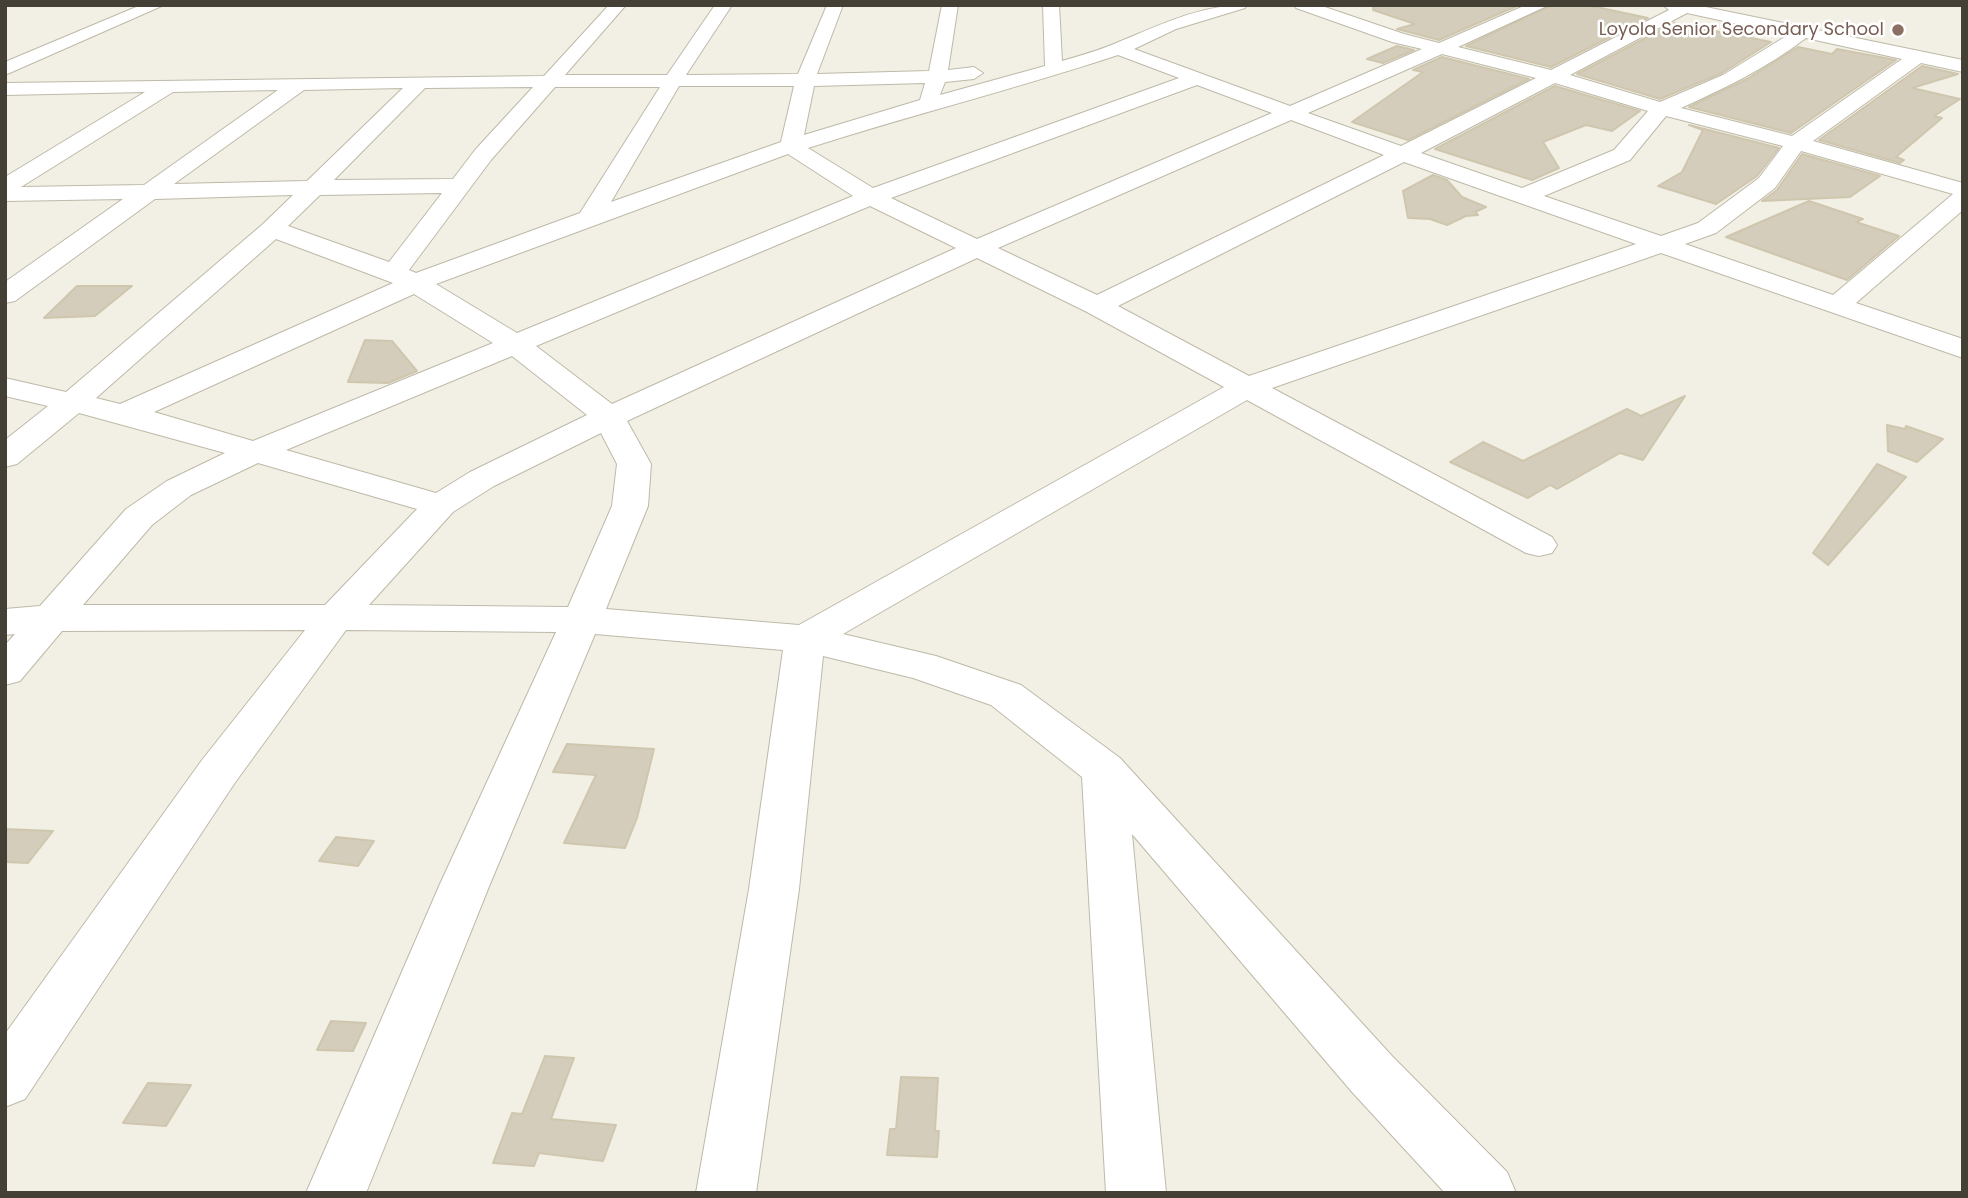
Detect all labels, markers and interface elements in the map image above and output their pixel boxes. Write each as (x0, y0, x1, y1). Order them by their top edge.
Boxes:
place label: Loyola Senior Secondary School (1599, 19, 1884, 41)
marker: Loyola Senior Secondary School (1890, 22, 1906, 38)

